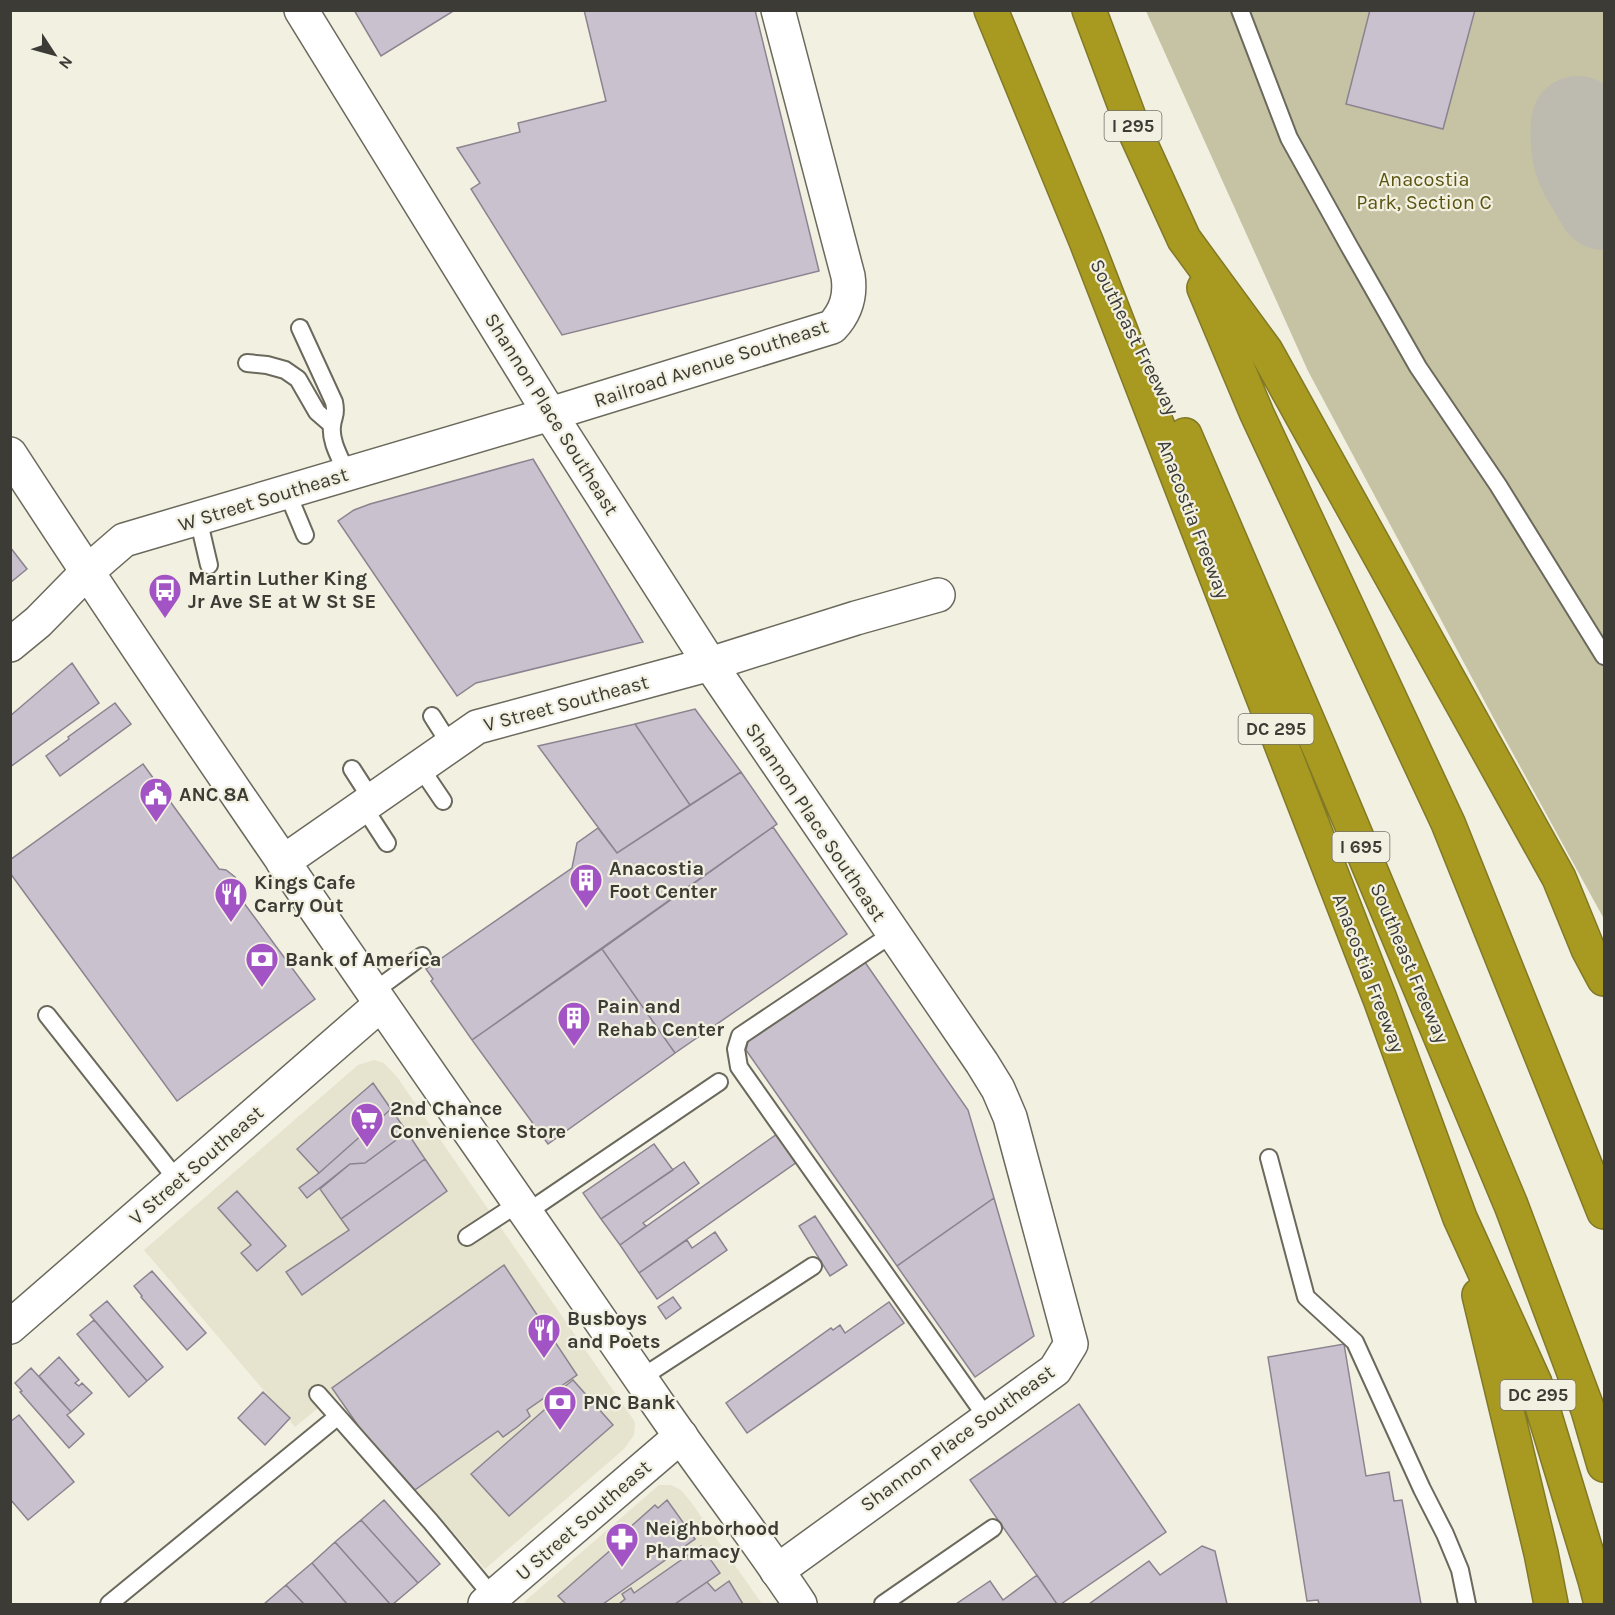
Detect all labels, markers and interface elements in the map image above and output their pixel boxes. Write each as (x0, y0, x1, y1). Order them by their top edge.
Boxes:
north arrow (24, 24, 84, 84)
text: N (55, 52, 77, 73)
road number: I 295 (1104, 111, 1162, 141)
park label: Anacostia Park, Section C (1356, 168, 1492, 214)
street label: Southeast Freeway (1085, 255, 1184, 419)
street label: Shannon Place Southeast (480, 309, 624, 520)
street label: Railroad Avenue Southeast (591, 315, 832, 412)
street label: Anacostia Freeway (1153, 436, 1234, 602)
street label: W Street Southeast (175, 463, 351, 536)
place label: Martin Luther King Jr Ave SE at W St SE (188, 567, 376, 613)
bus stop icon: Martin Luther King Jr Ave SE at W St SE (147, 572, 183, 619)
street label: V Street Southeast (481, 670, 652, 737)
road number: DC 295 (1238, 714, 1314, 744)
street label: Shannon Place Southeast (741, 719, 891, 926)
public building icon: ANC 8A (138, 776, 174, 823)
place label: ANC 8A (179, 783, 250, 806)
road number: I 695 (1332, 832, 1390, 862)
place label: Anacostia Foot Center (609, 857, 717, 903)
building icon: Anacostia Foot Center (568, 862, 604, 909)
place label: Kings Cafe Carry Out (254, 871, 356, 917)
restaurant icon: Kings Cafe Carry Out (213, 876, 249, 923)
street label: Southeast Freeway (1365, 880, 1454, 1047)
street label: Anacostia Freeway (1328, 890, 1409, 1056)
bank icon: Bank of America (244, 941, 280, 988)
place label: Bank of America (285, 948, 442, 971)
place label: Pain and Rehab Center (597, 995, 724, 1041)
building icon: Pain and Rehab Center (556, 1000, 592, 1047)
place label: 2nd Chance Convenience Store (390, 1097, 566, 1143)
street label: V Street Southeast (125, 1101, 268, 1230)
supermarket icon: 2nd Chance Convenience Store (349, 1101, 385, 1148)
place label: Busboys and Poets (567, 1307, 660, 1353)
restaurant icon: Busboys and Poets (526, 1312, 562, 1359)
street label: Shannon Place Southeast (856, 1360, 1059, 1517)
road number: DC 295 (1500, 1380, 1576, 1410)
bank icon: PNC Bank (542, 1384, 578, 1431)
place label: PNC Bank (583, 1391, 676, 1414)
street label: U Street Southeast (511, 1455, 656, 1585)
place label: Neighborhood Pharmacy (645, 1517, 779, 1563)
pharmacy icon: Neighborhood Pharmacy (604, 1521, 640, 1568)

